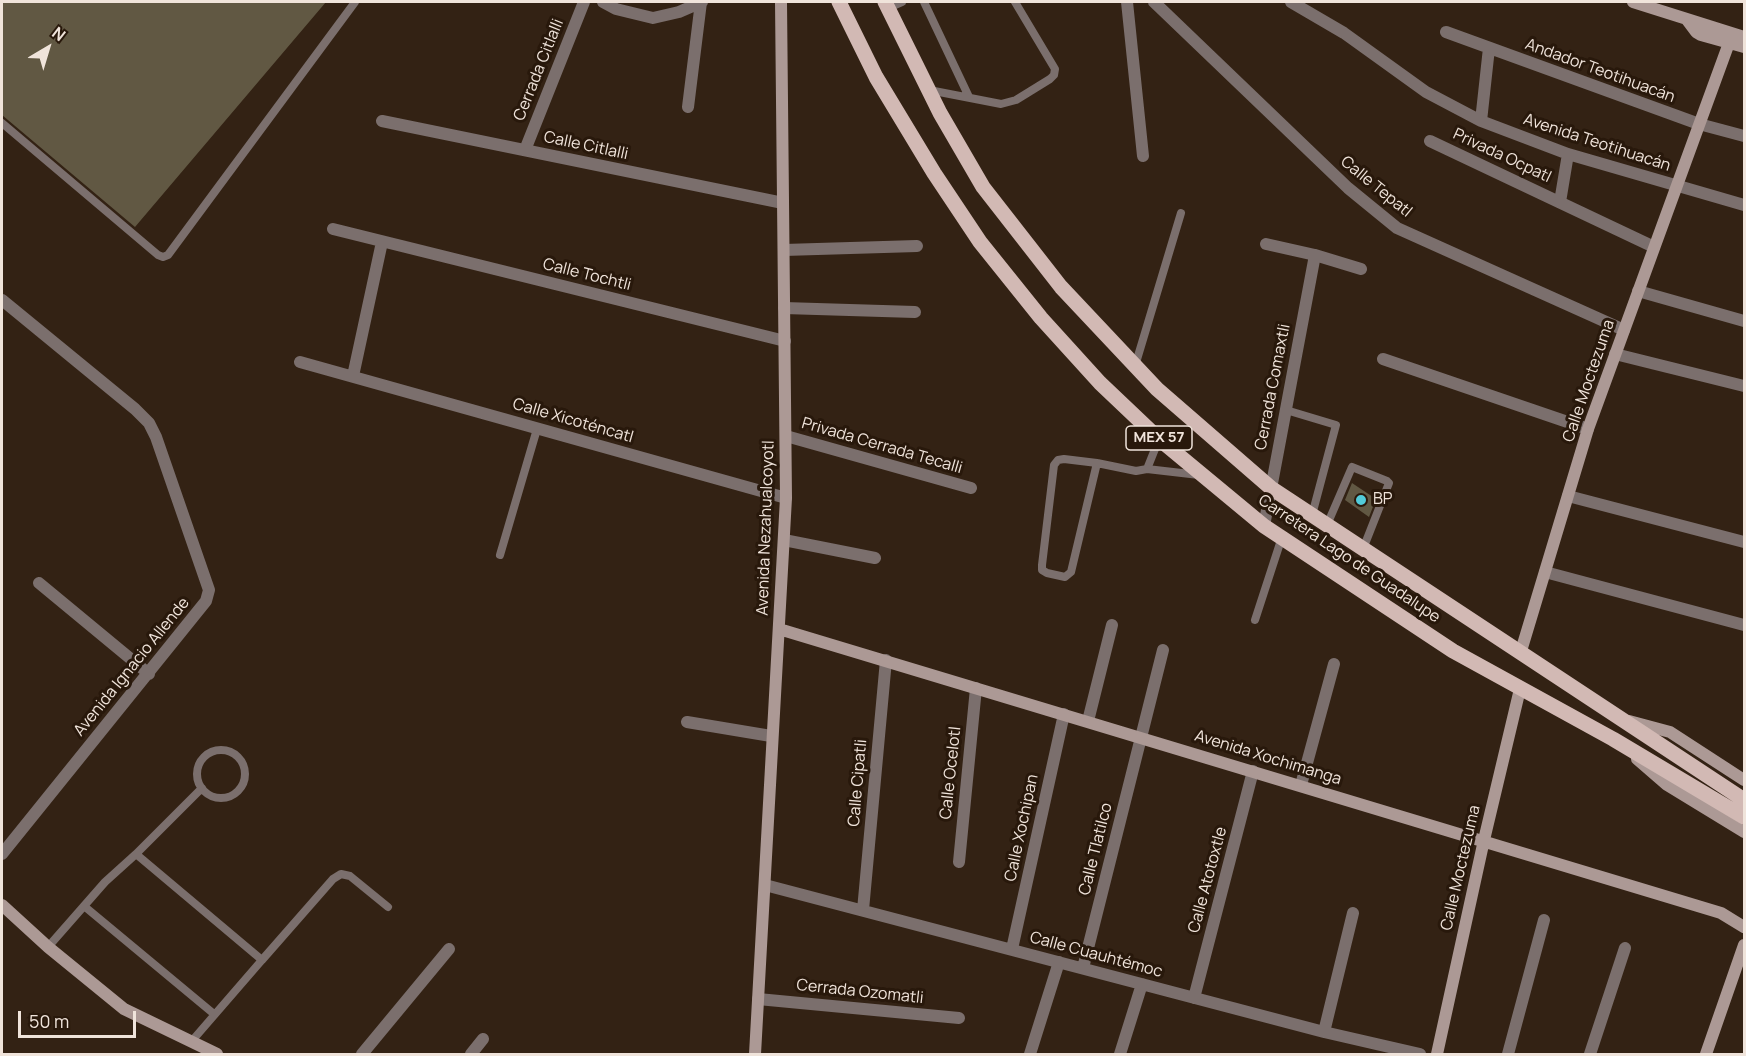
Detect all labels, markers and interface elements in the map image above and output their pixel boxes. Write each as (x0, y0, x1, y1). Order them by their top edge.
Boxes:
street label: Cerrada Citlalli (510, 16, 568, 124)
north arrow (18, 18, 78, 78)
text: N (48, 22, 70, 46)
street label: Andador Teotihuacán (1522, 35, 1678, 107)
street label: Avenida Teotihuacán (1521, 110, 1673, 176)
street label: Privada Ocpatl (1450, 125, 1554, 187)
street label: Calle Citlalli (542, 128, 630, 164)
street label: Calle Tepatl (1336, 152, 1416, 222)
street label: Calle Tochtli (541, 255, 633, 295)
street label: Calle Moctezuma (1559, 317, 1619, 445)
street label: Cerrada Comaxtli (1251, 322, 1295, 452)
street label: Calle Xicoténcatl (510, 395, 636, 447)
street label: Privada Cerrada Tecalli (799, 414, 965, 478)
road number: MEX 57 (1126, 426, 1192, 450)
street label: Avenida Nezahualcoyotl (753, 440, 779, 616)
place label: BP (1373, 490, 1392, 510)
street label: Carretera Lago de Guadalupe (1254, 491, 1444, 627)
marker: BP (1354, 493, 1368, 507)
street label: Avenida Ignacio Allende (70, 594, 194, 740)
street label: Calle Ocelotl (937, 726, 965, 820)
street label: Avenida Xochimanga (1192, 727, 1344, 789)
street label: Calle Cipatli (845, 738, 871, 828)
street label: Calle Xochipan (1001, 773, 1043, 883)
street label: Calle Tlatilco (1075, 801, 1117, 897)
street label: Calle Moctezuma (1437, 803, 1485, 933)
street label: Calle Atotoxtle (1185, 825, 1231, 935)
street label: Calle Cuauhtémoc (1028, 928, 1164, 982)
street label: Cerrada Ozomatli (796, 976, 924, 1008)
scale bar (21, 999, 140, 1037)
text: 50 m (29, 1009, 69, 1033)

